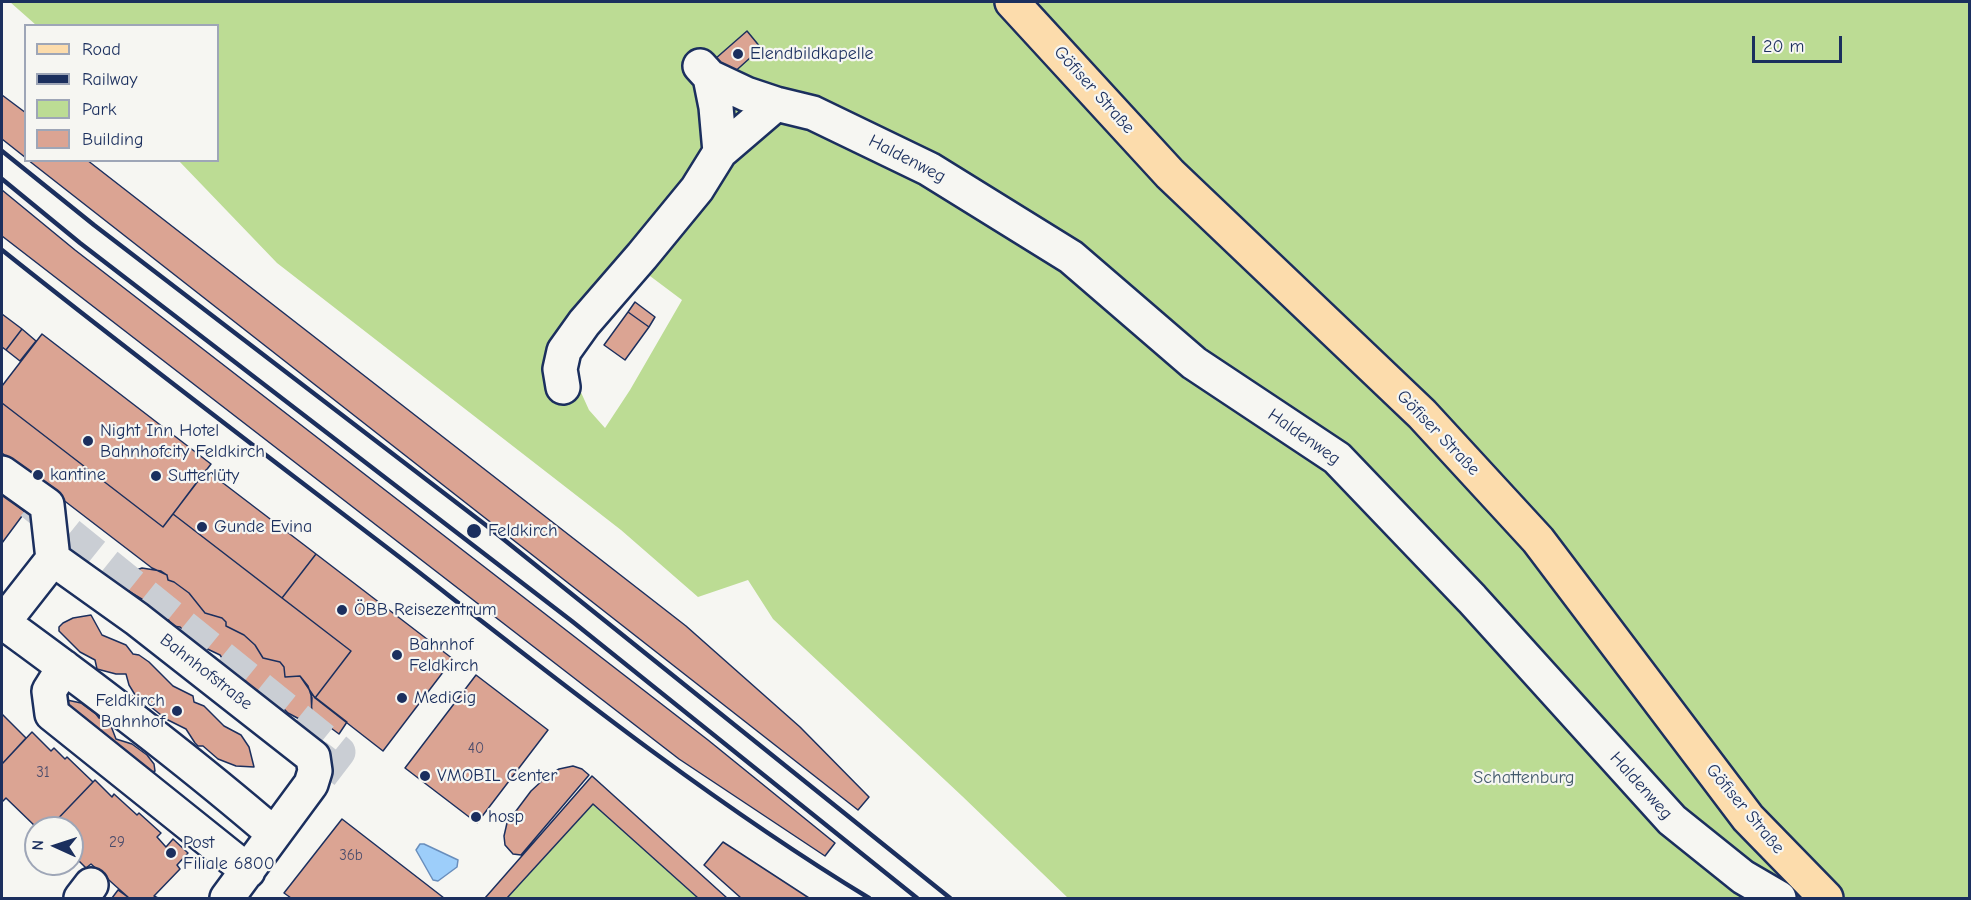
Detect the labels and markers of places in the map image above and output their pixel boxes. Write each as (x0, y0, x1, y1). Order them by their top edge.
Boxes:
place label: Elendbildkapelle (750, 43, 874, 65)
marker: Elendbildkapelle (731, 47, 745, 61)
place label: Night Inn Hotel Bahnhofcity Feldkirch (100, 420, 265, 462)
marker: Night Inn Hotel Bahnhofcity Feldkirch (81, 434, 95, 448)
place label: kantine (50, 464, 106, 486)
place label: Sutterlüty (168, 465, 239, 487)
marker: kantine (31, 468, 45, 482)
marker: Sutterlüty (149, 469, 163, 483)
place label: Gunde Evina (214, 516, 312, 538)
marker: Gunde Evina (195, 520, 209, 534)
place label: Feldkirch (488, 520, 558, 542)
marker: Feldkirch (465, 522, 483, 540)
place label: ÖBB Reisezentrum (354, 599, 497, 621)
marker: ÖBB Reisezentrum (335, 603, 349, 617)
place label: Bahnhof Feldkirch (409, 634, 479, 676)
marker: Bahnhof Feldkirch (390, 648, 404, 662)
place label: MediCig (414, 687, 476, 709)
place label: Feldkirch Bahnhof (95, 690, 165, 732)
marker: MediCig (395, 691, 409, 705)
marker: Feldkirch Bahnhof (170, 704, 184, 718)
place label: VMOBIL Center (437, 765, 557, 787)
marker: VMOBIL Center (418, 769, 432, 783)
place label: hosp (488, 806, 524, 828)
marker: hosp (469, 810, 483, 824)
place label: Post Filiale 6800 (183, 832, 275, 874)
marker: Post Filiale 6800 (164, 846, 178, 860)

